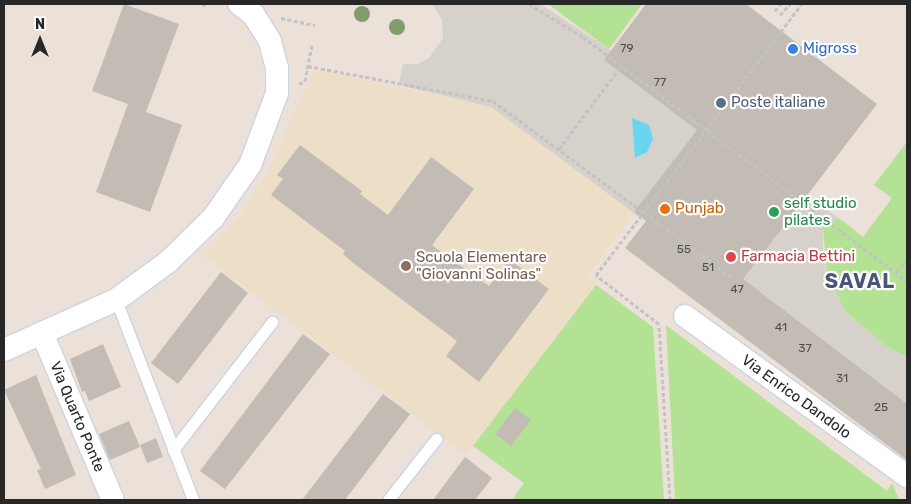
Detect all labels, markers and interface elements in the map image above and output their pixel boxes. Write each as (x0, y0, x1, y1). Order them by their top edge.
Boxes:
north arrow (15, 15, 65, 65)
text: N (35, 16, 45, 33)
place label: Migross (803, 40, 857, 58)
house number: 79 (620, 42, 634, 56)
marker: Migross (787, 43, 799, 55)
house number: 77 (654, 76, 666, 90)
place label: Poste italiane (731, 94, 826, 112)
marker: Poste italiane (715, 97, 727, 109)
place label: self studio pilates (784, 194, 857, 229)
place label: Punjab (675, 200, 724, 218)
marker: Punjab (659, 203, 671, 215)
marker: self studio pilates (768, 206, 780, 218)
house number: 55 (677, 243, 691, 257)
place label: Scuola Elementare "Giovanni Solinas" (416, 248, 547, 283)
place label: Farmacia Bettini (741, 248, 855, 266)
marker: Farmacia Bettini (725, 251, 737, 263)
marker: Scuola Elementare "Giovanni Solinas" (400, 260, 412, 272)
house number: 51 (702, 261, 714, 275)
district label: SAVAL (824, 269, 896, 293)
house number: 47 (730, 283, 744, 297)
house number: 41 (775, 321, 787, 335)
house number: 37 (798, 342, 812, 356)
street label: Via Enrico Dandolo (738, 351, 854, 443)
street label: Via Quarto Ponte (46, 359, 108, 475)
house number: 31 (836, 372, 848, 386)
house number: 25 (874, 401, 888, 415)

